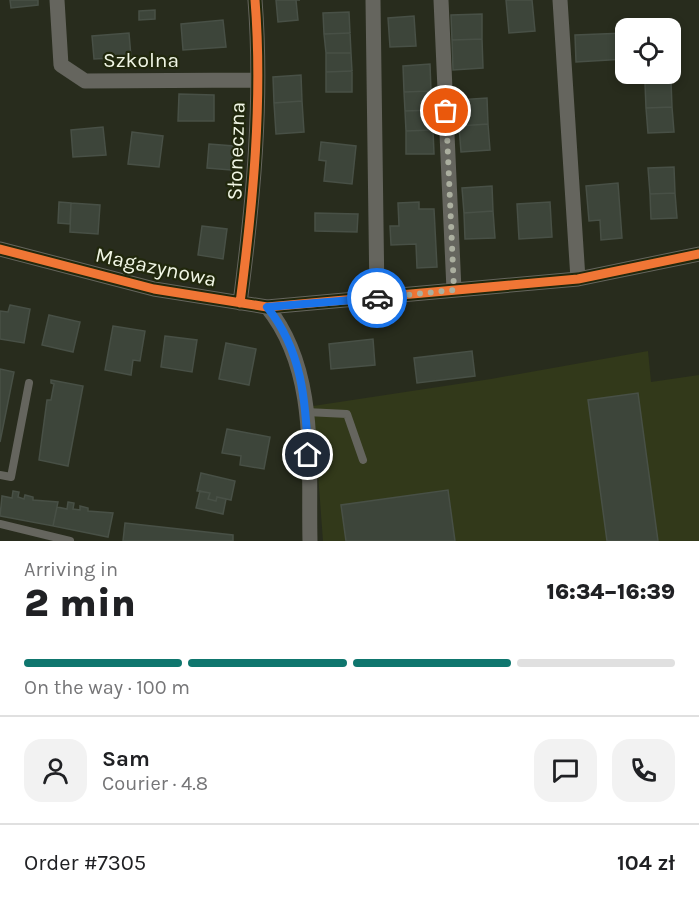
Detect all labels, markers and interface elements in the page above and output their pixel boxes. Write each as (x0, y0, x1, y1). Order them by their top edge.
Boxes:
map controls (615, 18, 681, 84)
button: locate (615, 18, 681, 84)
street label: Szkolna (103, 48, 179, 72)
pin (420, 85, 471, 136)
icon: bag (429, 94, 462, 127)
street label: Słoneczna (222, 101, 250, 201)
street label: Magazynowa (93, 242, 219, 292)
courier (347, 268, 407, 328)
icon: car (361, 282, 394, 315)
pin (282, 429, 333, 480)
icon: home (291, 438, 324, 471)
text: Arriving in (24, 558, 118, 581)
text: 16:34–16:39 (547, 579, 675, 605)
text: 2 min (24, 580, 136, 626)
text: On the way · 100 m (24, 676, 190, 699)
button: person (24, 739, 87, 802)
button: chat (534, 739, 597, 802)
button: phone (612, 739, 675, 802)
text: Sam (102, 746, 150, 772)
text: Courier · 4.8 (102, 772, 208, 795)
text: Order #7305 (24, 850, 146, 876)
text: 104 zł (617, 850, 675, 876)

